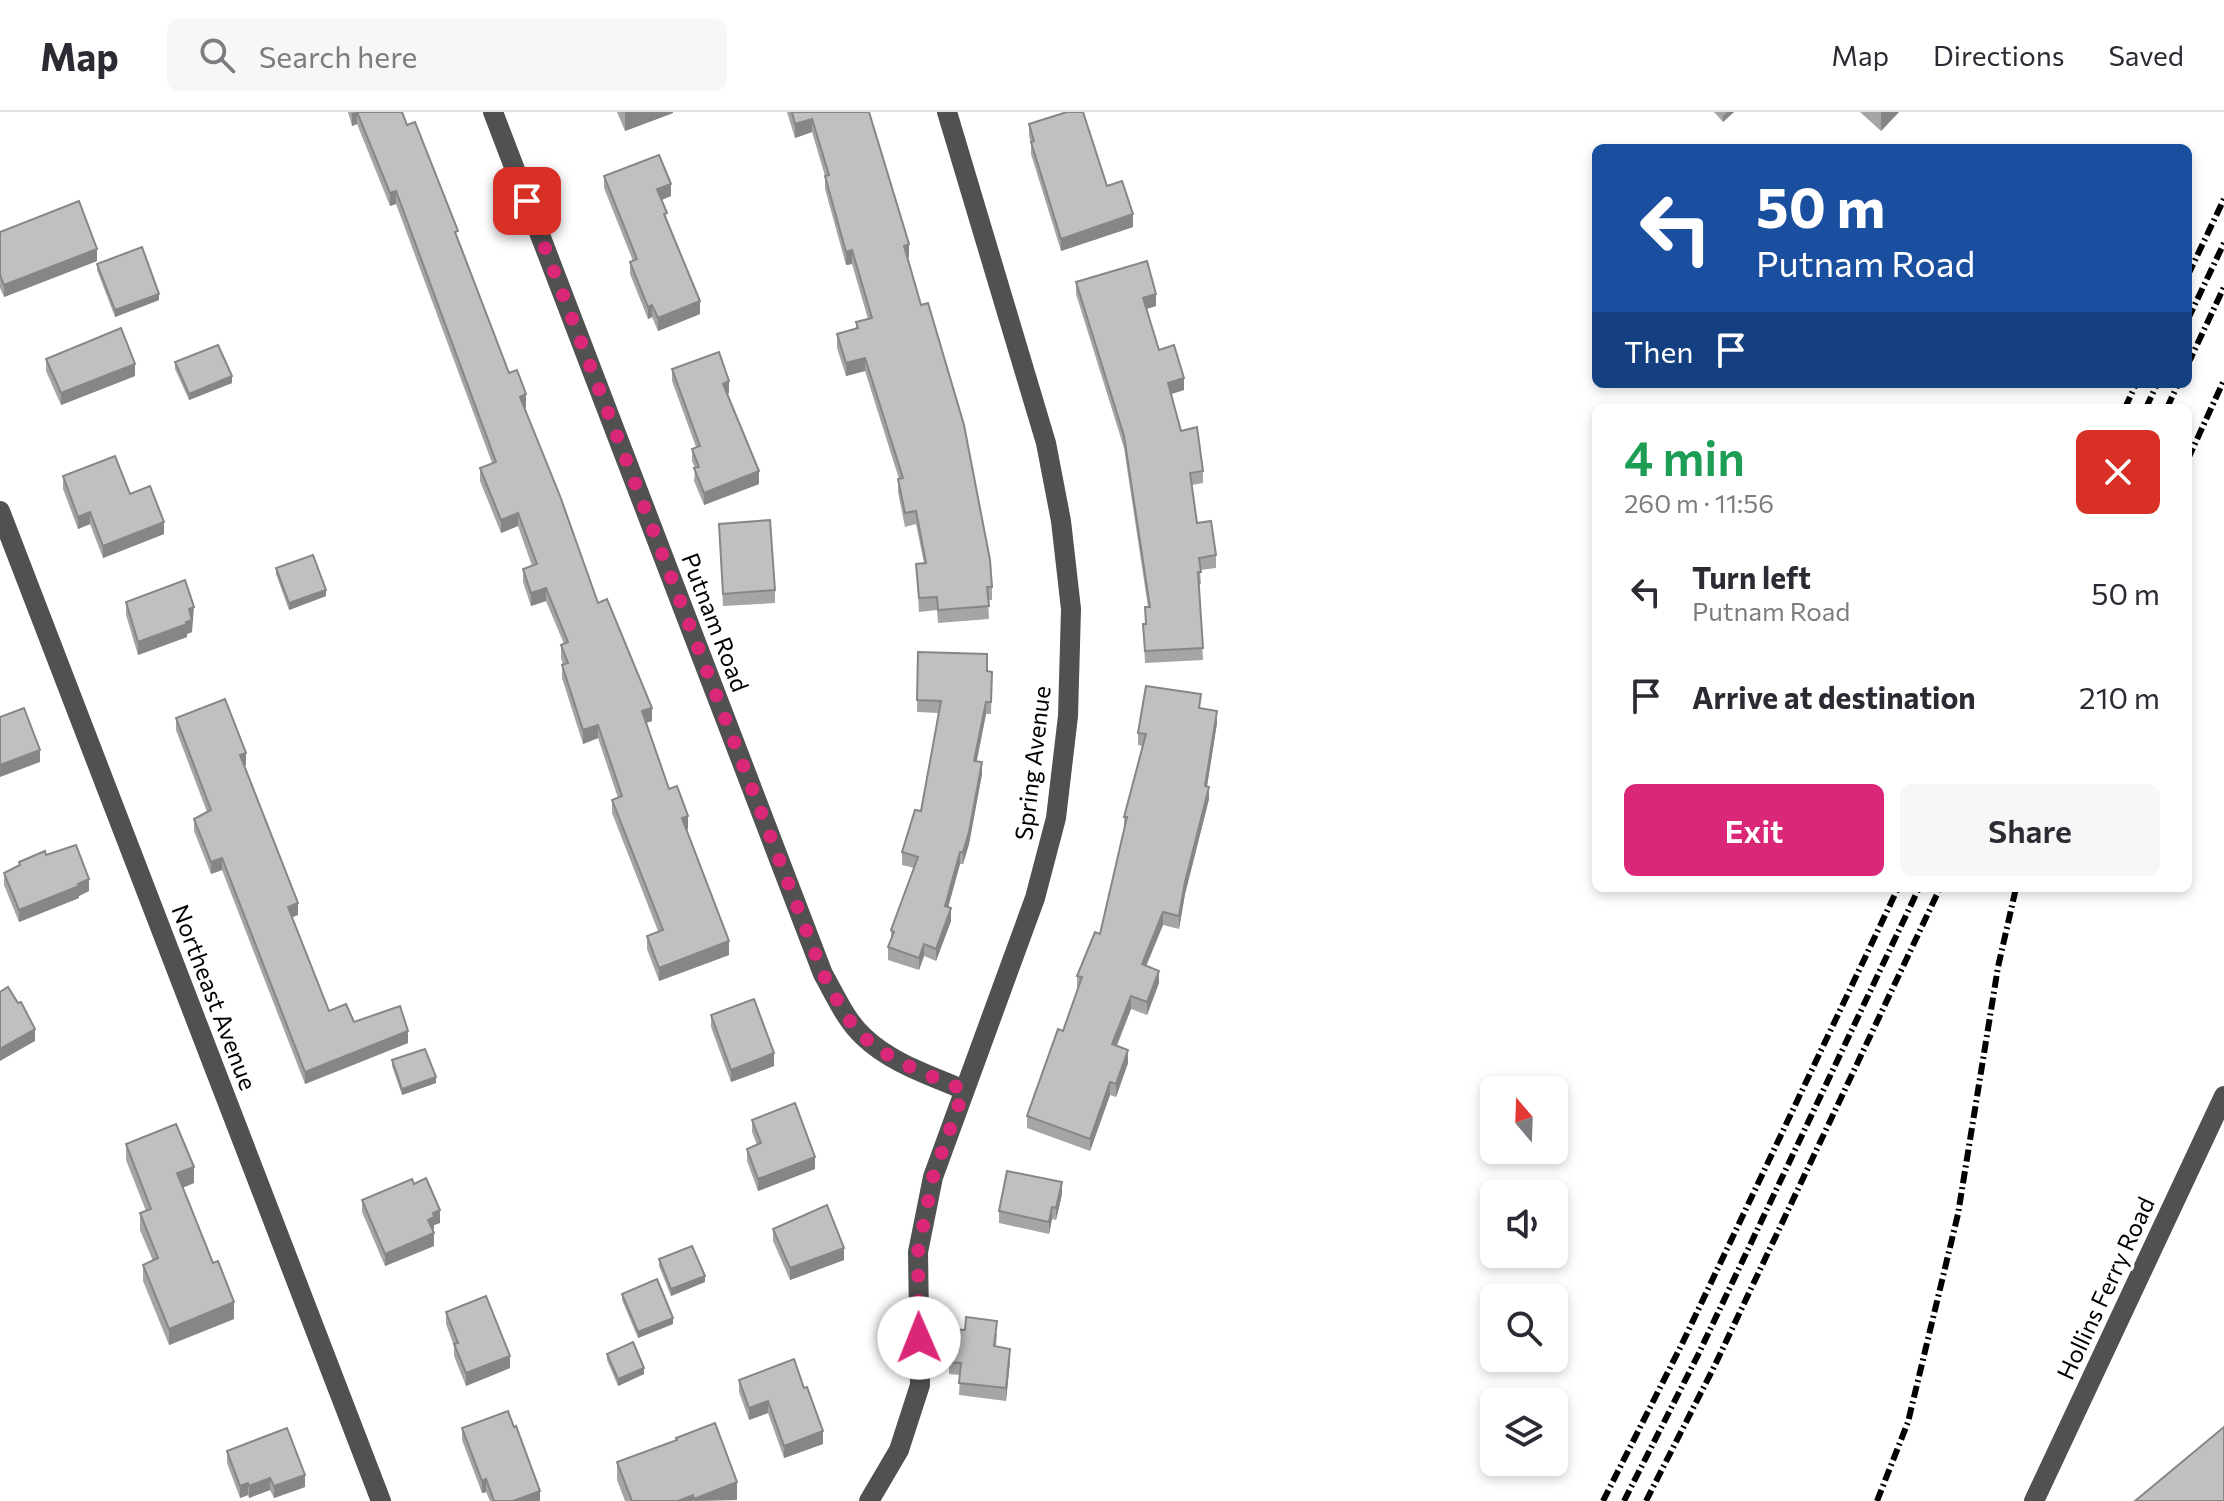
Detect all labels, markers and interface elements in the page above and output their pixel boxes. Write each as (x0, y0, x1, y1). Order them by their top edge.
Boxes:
search box (167, 19, 727, 91)
text: Map (40, 32, 119, 79)
icon: search (195, 33, 239, 77)
text: Search here (259, 37, 417, 74)
text: Map (1831, 38, 1889, 72)
text: Directions (1933, 38, 2064, 72)
text: Saved (2108, 38, 2184, 72)
pin (493, 167, 561, 235)
text: 50 m (1756, 171, 1885, 240)
icon: left (1624, 176, 1728, 280)
icon: arrive (505, 179, 549, 223)
text: Putnam Road (1756, 240, 1975, 284)
icon: arrive (1709, 328, 1753, 372)
text: Then (1624, 332, 1693, 369)
text: 4 min (1624, 427, 1745, 486)
button: close (2076, 430, 2160, 514)
text: 260 m · 11:56 (1624, 487, 1774, 518)
street label: Putnam Road (676, 549, 756, 695)
text: Turn left (1692, 558, 1811, 595)
icon: left (1624, 570, 1668, 614)
text: 50 m (2091, 574, 2160, 611)
text: Putnam Road (1692, 595, 1850, 626)
icon: arrive (1624, 674, 1668, 718)
text: Arrive at destination (1692, 678, 1976, 715)
text: 210 m (2079, 678, 2160, 715)
street label: Spring Avenue (1008, 684, 1056, 842)
button: Exit (1624, 784, 1884, 876)
button: Share (1900, 784, 2160, 876)
street label: Northeast Avenue (166, 900, 264, 1094)
north arrow (1480, 1076, 1568, 1164)
map controls (1480, 1076, 1568, 1476)
button: sound (1480, 1180, 1568, 1268)
street label: Hollins Ferry Road (2050, 1192, 2160, 1384)
button: search (1480, 1284, 1568, 1372)
position arrow (877, 1296, 961, 1380)
button: layers (1480, 1388, 1568, 1476)

